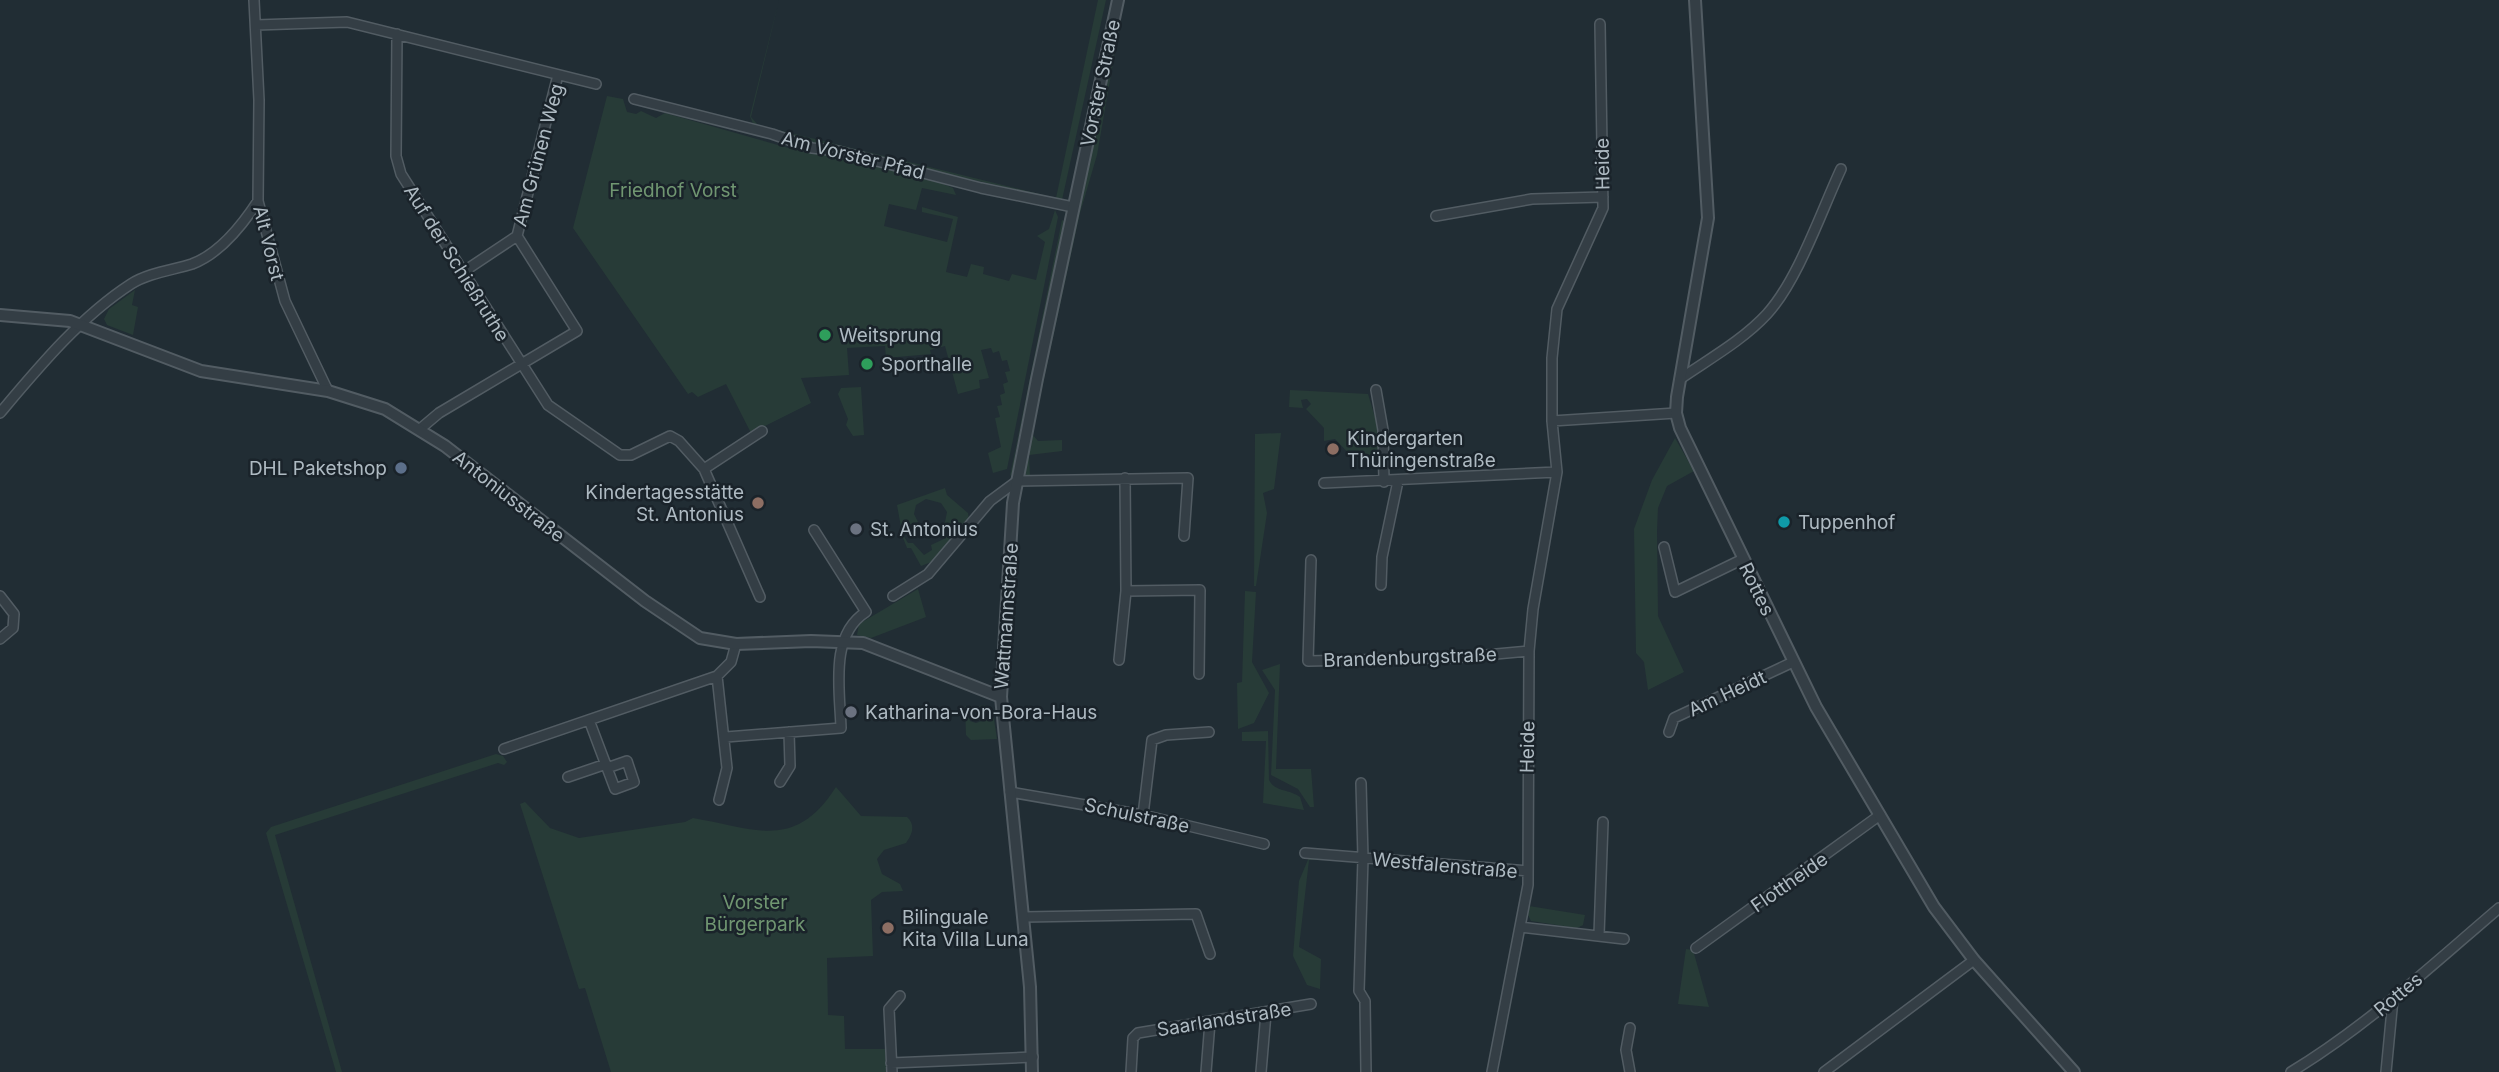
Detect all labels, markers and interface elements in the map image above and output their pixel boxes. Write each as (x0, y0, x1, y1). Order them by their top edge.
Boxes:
street label: Vorster Straße (1076, 17, 1125, 149)
street label: Am Grünen Weg (508, 81, 569, 229)
street label: Am Vorster Pfad (779, 127, 927, 184)
street label: Heide (1591, 138, 1614, 190)
park label: Friedhof Vorst (609, 179, 737, 202)
street label: Auf der Schießruthe (399, 181, 514, 346)
street label: Alt Vorst (248, 203, 289, 283)
place label: Weitsprung (839, 324, 941, 347)
marker: Weitsprung (817, 327, 833, 343)
place label: Sporthalle (881, 353, 972, 376)
marker: Sporthalle (859, 356, 875, 372)
place label: Kindergarten Thüringenstraße (1347, 427, 1496, 472)
marker: Kindergarten Thüringenstraße (1325, 441, 1341, 457)
street label: Antoniusstraße (448, 446, 569, 547)
place label: DHL Paketshop (249, 457, 387, 480)
marker: DHL Paketshop (393, 460, 409, 476)
place label: Kindertagesstätte St. Antonius (585, 481, 744, 526)
marker: Kindertagesstätte St. Antonius (750, 495, 766, 511)
place label: Tuppenhof (1798, 511, 1895, 534)
marker: Tuppenhof (1776, 514, 1792, 530)
place label: St. Antonius (870, 518, 978, 541)
marker: St. Antonius (848, 521, 864, 537)
street label: Wattmannstraße (990, 542, 1023, 690)
street label: Rottes (1734, 559, 1779, 620)
street label: Brandenburgstraße (1323, 643, 1497, 672)
street label: Am Heidt (1685, 665, 1770, 721)
place label: Katharina-von-Bora-Haus (865, 701, 1097, 724)
marker: Katharina-von-Bora-Haus (843, 704, 859, 720)
street label: Heide (1516, 721, 1539, 773)
street label: Schulstraße (1082, 793, 1192, 838)
street label: Westfalenstraße (1371, 848, 1519, 883)
street label: Flottheide (1746, 848, 1832, 917)
park label: Vorster Bürgerpark (704, 891, 806, 936)
place label: Bilinguale Kita Villa Luna (902, 906, 1029, 951)
marker: Bilinguale Kita Villa Luna (880, 920, 896, 936)
street label: Rottes (2369, 968, 2427, 1021)
street label: Saarlandstraße (1155, 998, 1293, 1041)

